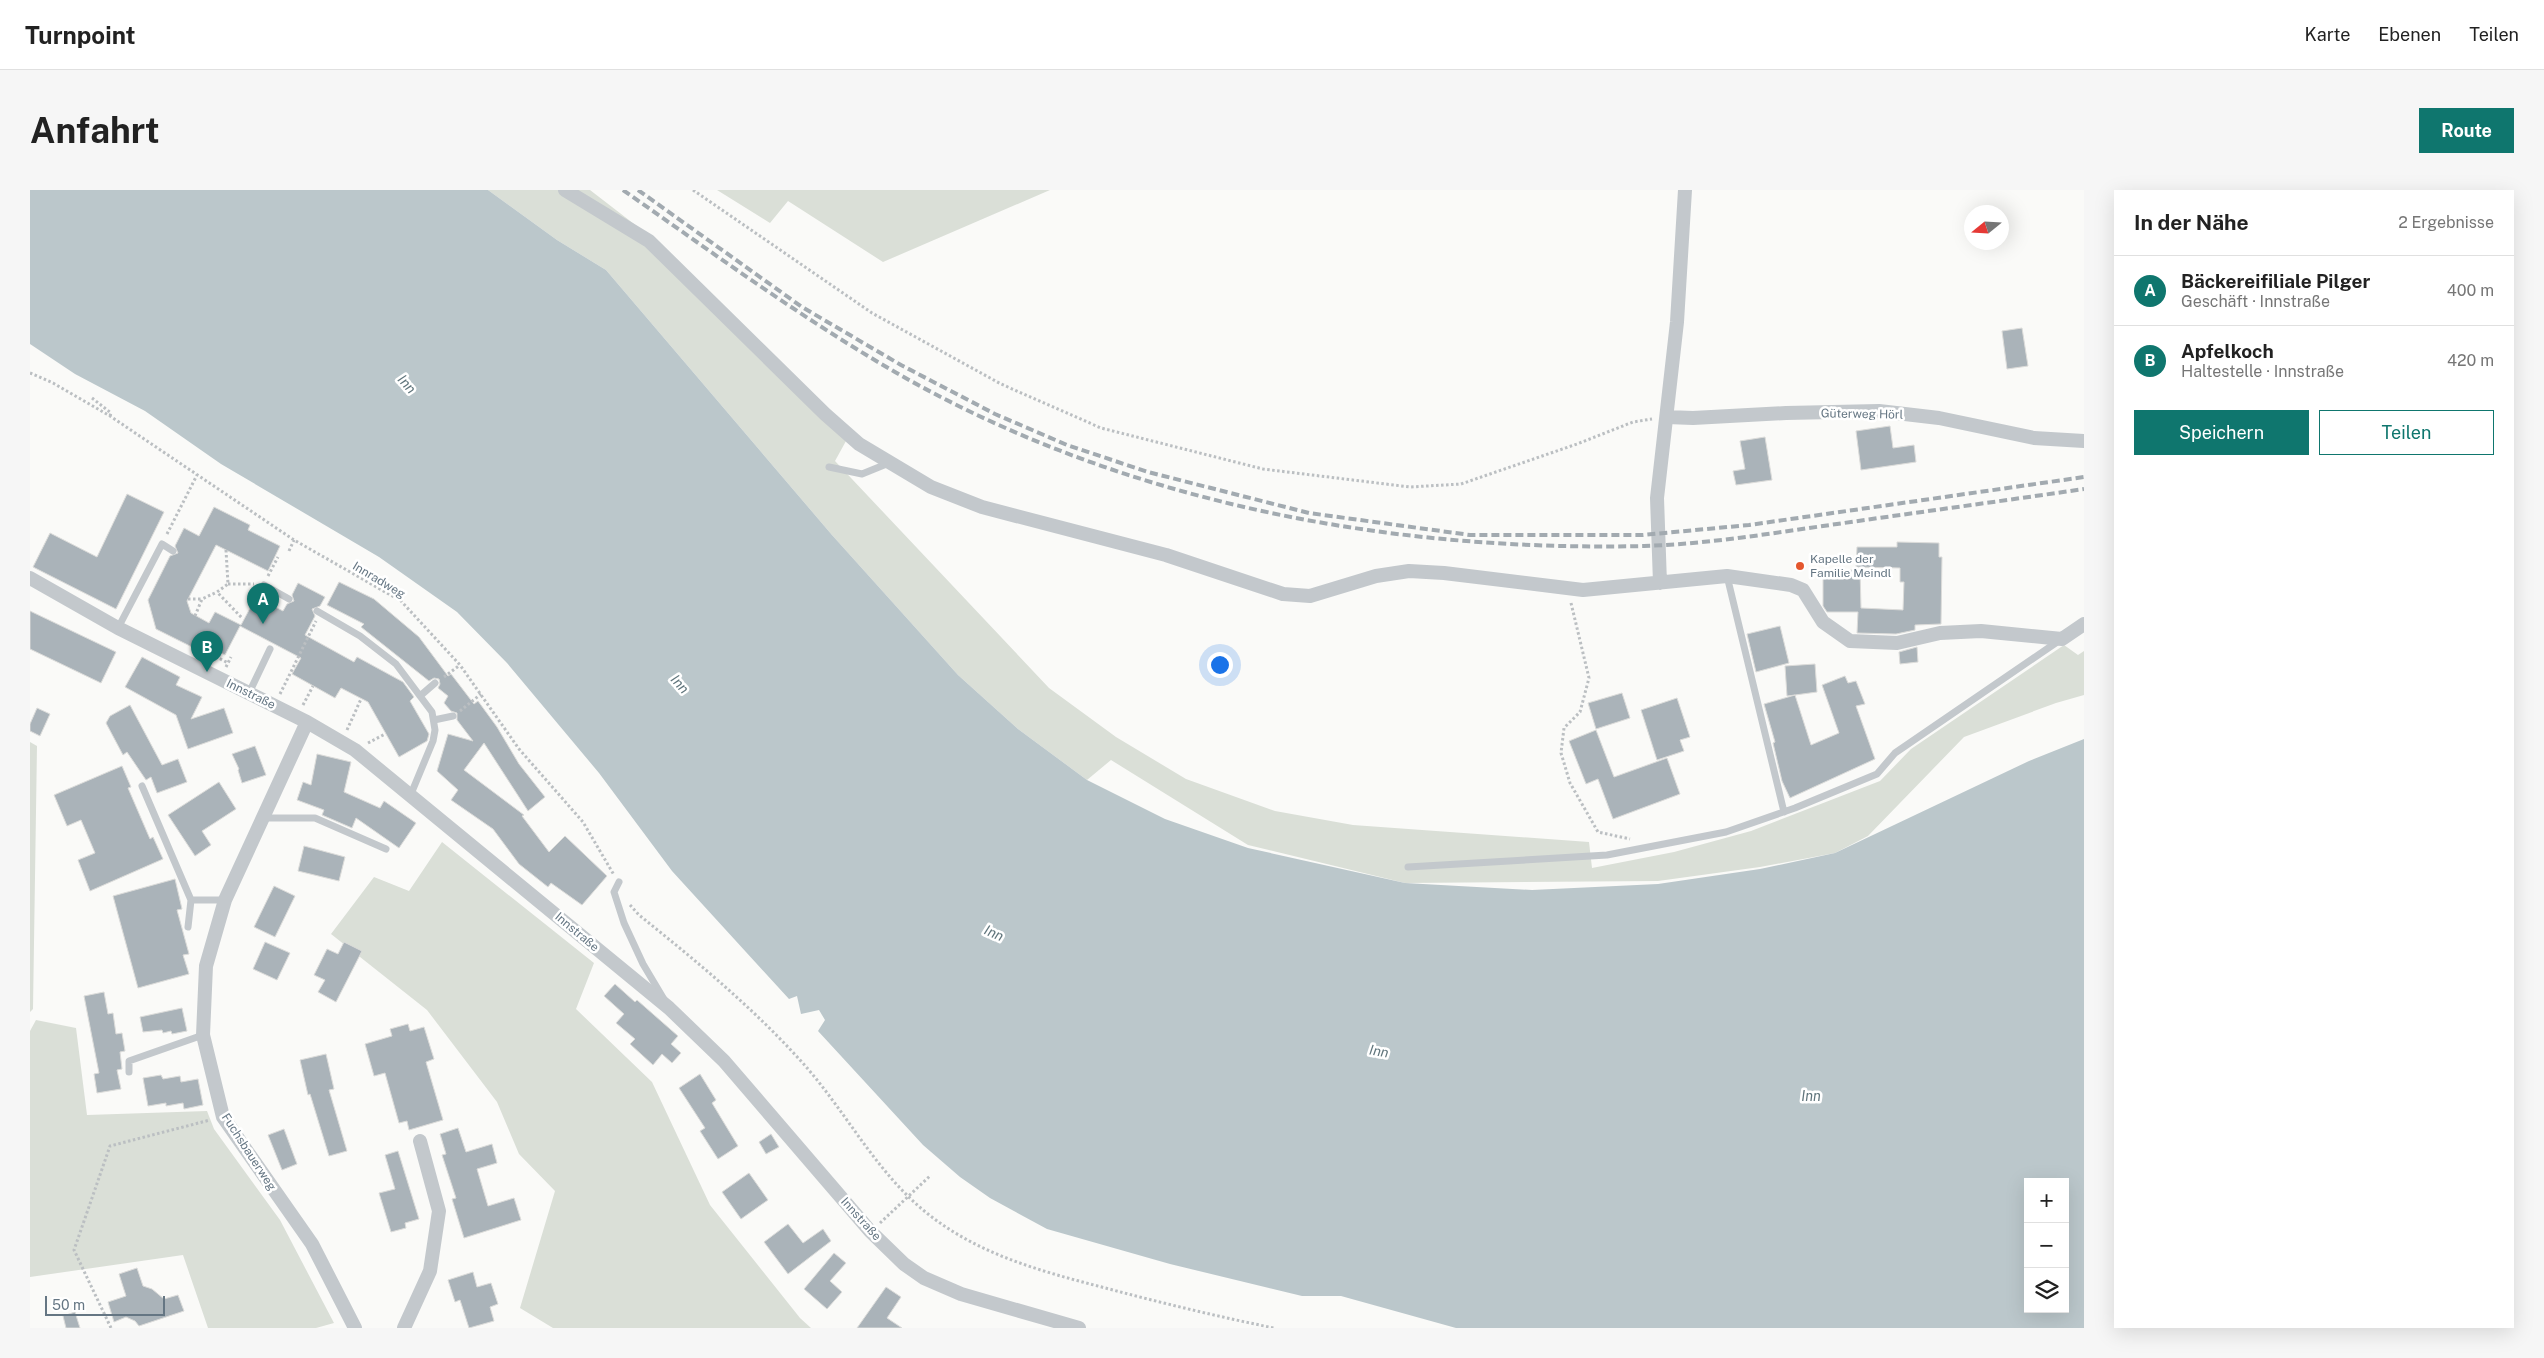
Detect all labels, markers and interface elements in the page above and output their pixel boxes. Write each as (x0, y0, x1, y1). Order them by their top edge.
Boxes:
text: Turnpoint (25, 21, 135, 49)
text: Karte (2305, 24, 2350, 45)
text: Ebenen (2378, 24, 2441, 45)
text: Teilen (2469, 24, 2519, 45)
button: Route (2419, 108, 2514, 153)
text: Anfahrt (30, 110, 160, 151)
north arrow (1964, 205, 2009, 250)
text: In der Nähe (2134, 210, 2249, 235)
text: 2 Ergebnisse (2398, 213, 2494, 232)
text: Bäckereifiliale Pilger (2181, 270, 2370, 292)
text: A (2144, 281, 2156, 300)
text: 400 m (2447, 281, 2494, 300)
text: Geschäft · Innstraße (2181, 292, 2330, 311)
text: Apfelkoch (2181, 340, 2274, 362)
text: B (2145, 351, 2155, 370)
text: 420 m (2447, 351, 2494, 370)
text: Haltestelle · Innstraße (2181, 362, 2344, 381)
water label: Inn (394, 371, 420, 397)
street label: Güterweg Hörl (1821, 406, 1904, 422)
button: Speichern (2134, 410, 2309, 455)
button: Teilen (2319, 410, 2494, 455)
place label: Kapelle der Familie Meindl (1810, 552, 1892, 580)
street label: Innradweg (350, 559, 408, 601)
marker: Kapelle der Familie Meindl (1794, 560, 1806, 572)
pin: A (247, 583, 279, 624)
pin: B (191, 631, 223, 672)
your location (1207, 652, 1233, 678)
water label: Inn (667, 671, 693, 697)
street label: Innstraße (224, 676, 278, 712)
street label: Innstraße (552, 910, 602, 954)
water label: Inn (982, 922, 1006, 944)
water label: Inn (1368, 1041, 1390, 1061)
water label: Inn (1801, 1088, 1821, 1104)
street label: Fuchsbauerweg (219, 1111, 279, 1193)
map controls (2024, 1178, 2069, 1313)
button: + (2024, 1178, 2069, 1223)
street label: Innstraße (838, 1195, 884, 1243)
button: − (2024, 1223, 2069, 1268)
button: layers (2024, 1268, 2069, 1313)
scale bar (45, 1293, 165, 1316)
text: 50 m (52, 1297, 85, 1313)

